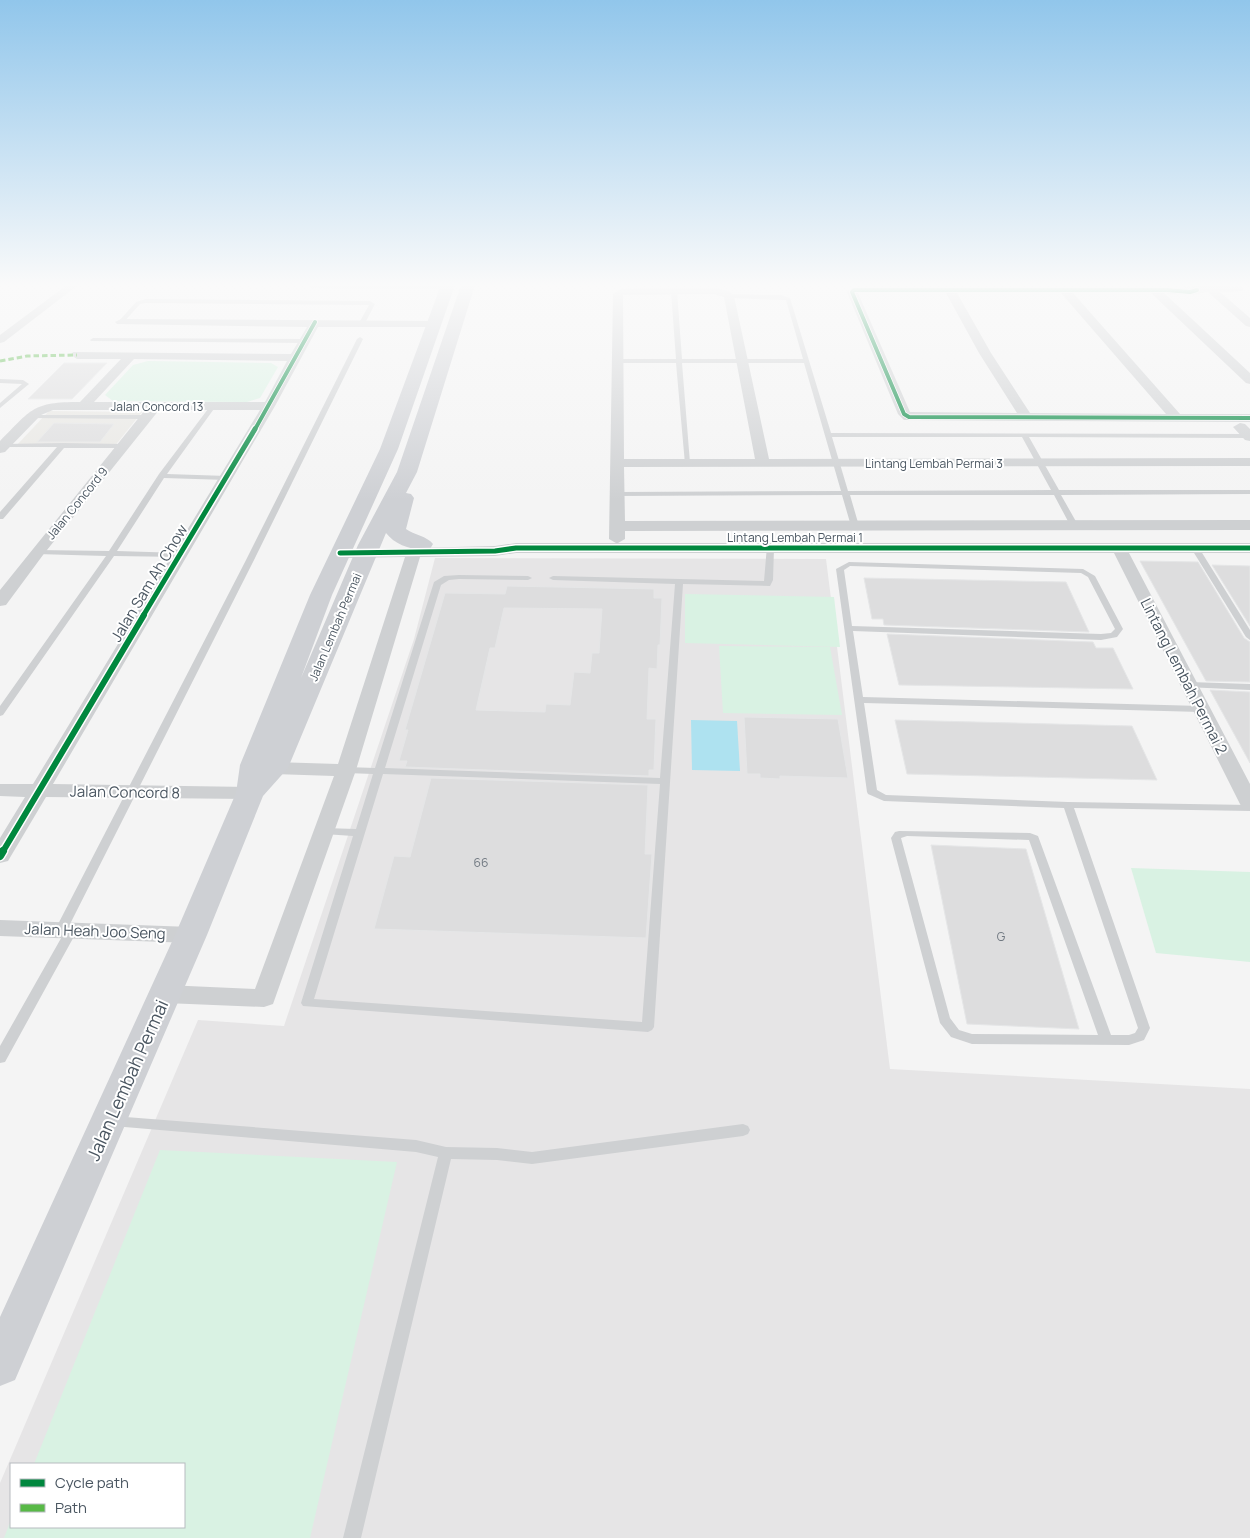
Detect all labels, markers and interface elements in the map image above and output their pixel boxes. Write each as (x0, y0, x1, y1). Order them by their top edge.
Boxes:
street label: Jalan Concord 13 (111, 398, 203, 415)
street label: Lintang Lembah Permai 3 (865, 455, 1003, 472)
street label: Jalan Concord 9 (42, 463, 112, 543)
street label: Jalan Sam Ah Chow (106, 520, 193, 646)
street label: Lintang Lembah Permai 1 (727, 529, 863, 546)
street label: Jalan Lembah Permai (305, 570, 365, 684)
street label: Lintang Lembah Permai 2 (1135, 594, 1233, 758)
street label: Jalan Concord 8 (70, 781, 180, 803)
house number: 66 (474, 854, 488, 871)
street label: Jalan Heah Joo Seng (24, 918, 166, 944)
house number: G (997, 928, 1006, 945)
street label: Jalan Lembah Permai (81, 996, 173, 1164)
legend (10, 1463, 185, 1528)
text: Cycle path (55, 1472, 129, 1493)
text: Path (55, 1497, 87, 1518)

